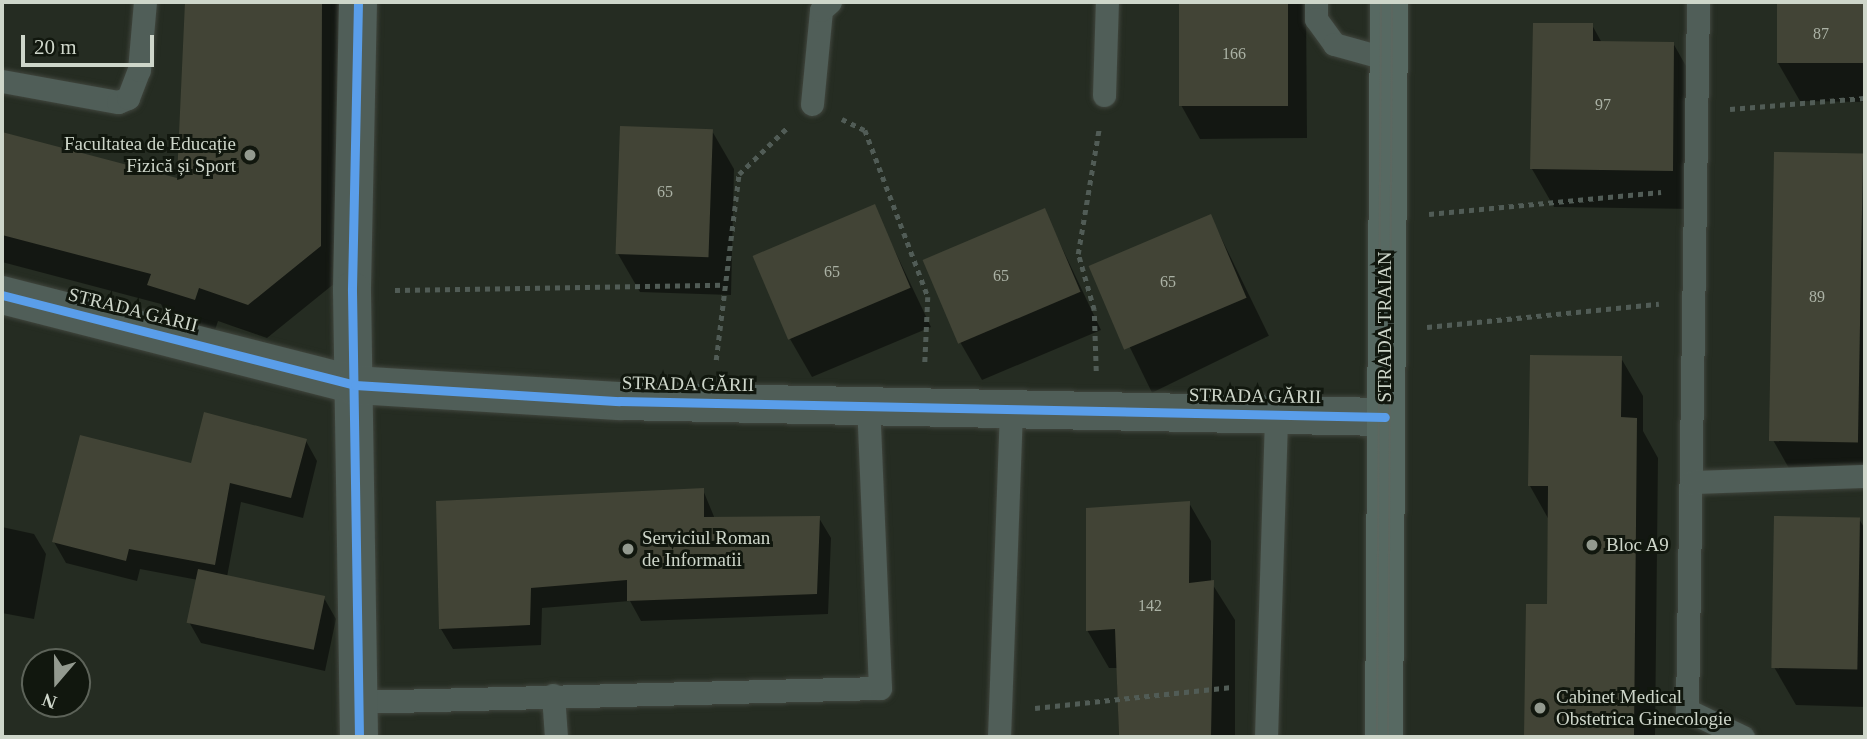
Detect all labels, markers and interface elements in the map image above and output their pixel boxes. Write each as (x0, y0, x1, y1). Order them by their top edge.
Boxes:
scale bar (24, 21, 158, 65)
house number: 87 (1813, 24, 1829, 44)
text: 20 m (34, 35, 77, 59)
house number: 166 (1222, 44, 1246, 64)
house number: 97 (1595, 95, 1611, 115)
place label: Facultatea de Educație Fizică și Sport (64, 133, 236, 177)
marker: Facultatea de Educație Fizică și Sport (242, 147, 258, 163)
house number: 65 (657, 182, 673, 202)
street label: STRADA TRAIAN (1374, 251, 1396, 403)
house number: 65 (824, 262, 840, 282)
house number: 65 (993, 266, 1009, 286)
house number: 65 (1160, 272, 1176, 292)
street label: STRADA GĂRII (65, 283, 201, 337)
house number: 89 (1809, 287, 1825, 307)
street label: STRADA GĂRII (621, 371, 755, 397)
street label: STRADA GĂRII (1188, 383, 1322, 409)
place label: Serviciul Roman de Informatii (642, 527, 770, 571)
place label: Bloc A9 (1606, 534, 1670, 556)
marker: Bloc A9 (1584, 537, 1600, 553)
marker: Serviciul Roman de Informatii (620, 541, 636, 557)
house number: 142 (1138, 596, 1162, 616)
north arrow (21, 648, 91, 718)
place label: Cabinet Medical Obstetrica Ginecologie (1556, 686, 1732, 730)
text: N (39, 689, 59, 714)
marker: Cabinet Medical Obstetrica Ginecologie (1530, 698, 1550, 718)

